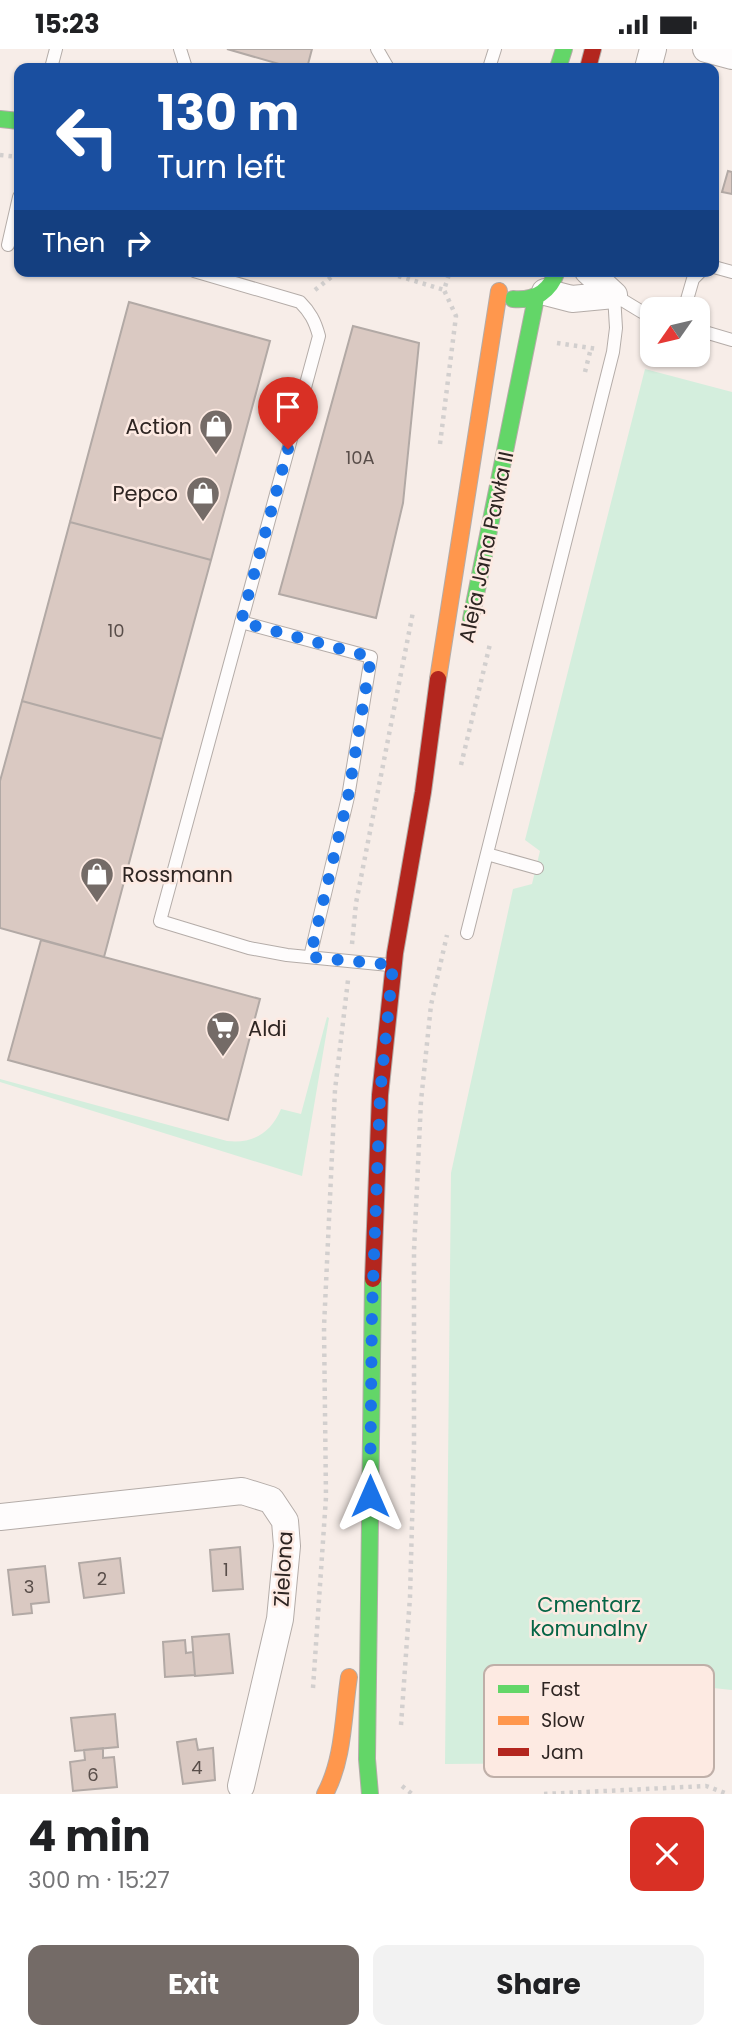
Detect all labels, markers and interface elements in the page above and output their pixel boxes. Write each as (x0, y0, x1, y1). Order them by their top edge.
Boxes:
text: 15:23 (35, 6, 100, 42)
text: 130 m (157, 79, 299, 147)
icon: left (42, 91, 133, 182)
text: Turn left (157, 144, 286, 189)
icon: right (119, 224, 157, 262)
text: Then (42, 225, 105, 261)
north arrow (640, 297, 710, 367)
map controls (640, 297, 710, 367)
pin (258, 377, 318, 449)
icon: arrive (269, 388, 307, 426)
shop icon: Action (197, 407, 235, 456)
place label: Action (125, 412, 192, 441)
house number: 10A (345, 445, 375, 470)
street label: Aleja Jana Pawła II (452, 449, 520, 645)
shop icon: Pepco (184, 474, 222, 523)
place label: Pepco (112, 479, 178, 508)
house number: 10 (107, 618, 125, 643)
shop icon: Rossmann (78, 855, 116, 904)
place label: Rossmann (122, 860, 233, 889)
supermarket icon: Aldi (204, 1009, 242, 1058)
place label: Aldi (248, 1014, 287, 1043)
position arrow (333, 1459, 407, 1533)
street label: Zielona (267, 1530, 299, 1608)
house number: 1 (223, 1557, 229, 1582)
house number: 2 (97, 1566, 107, 1591)
house number: 3 (24, 1574, 34, 1599)
park label: Cmentarz komunalny (530, 1590, 648, 1643)
legend (484, 1665, 714, 1777)
text: Fast (541, 1676, 580, 1703)
text: Slow (541, 1707, 585, 1734)
text: Jam (541, 1739, 583, 1766)
house number: 4 (191, 1755, 203, 1780)
house number: 6 (87, 1762, 99, 1787)
text: 4 min (28, 1807, 151, 1866)
button: close (630, 1817, 704, 1891)
text: 300 m · 15:27 (28, 1864, 170, 1896)
button: Exit (28, 1945, 359, 2025)
button: Share (373, 1945, 704, 2025)

